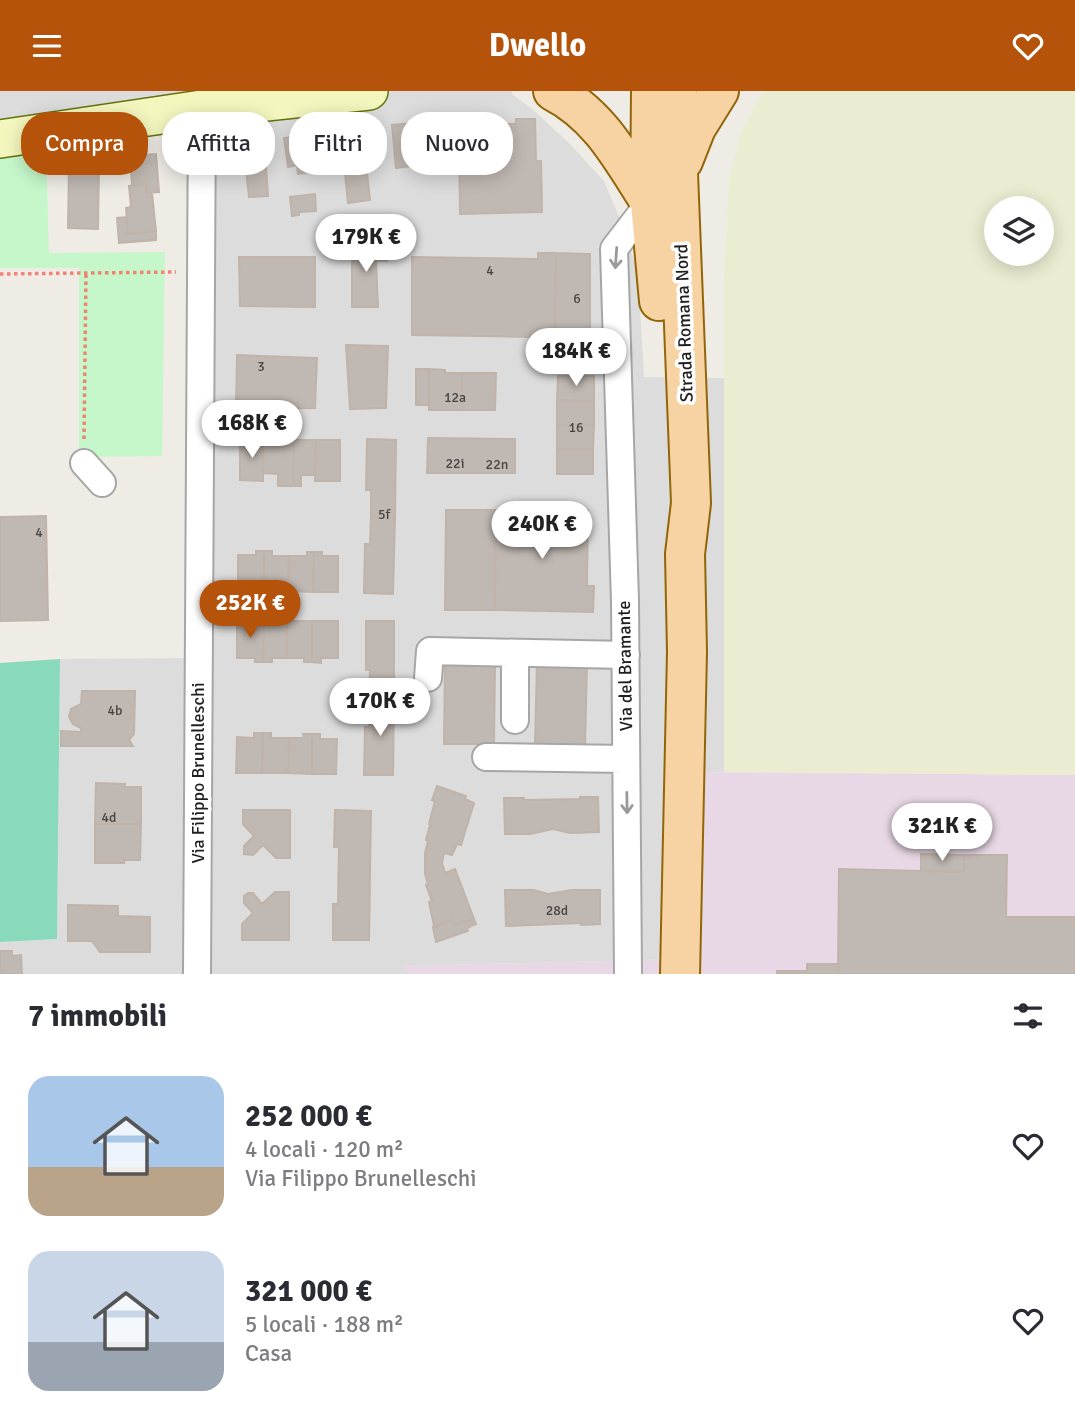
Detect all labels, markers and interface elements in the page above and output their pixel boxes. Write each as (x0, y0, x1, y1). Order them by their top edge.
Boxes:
text: Dwello (489, 26, 586, 65)
icon: menu (28, 27, 66, 65)
icon: heart (1009, 27, 1047, 65)
chip: Compra (21, 112, 148, 175)
chip: Affitta (162, 112, 275, 175)
chip: Filtri (289, 112, 387, 175)
chip: Nuovo (401, 112, 513, 175)
map controls (984, 196, 1054, 266)
button: layers (984, 196, 1054, 266)
pin: 179K € (309, 215, 423, 274)
text: 179K € (331, 222, 401, 251)
street label: Strada Romana Nord (670, 243, 698, 403)
one-way arrow (609, 246, 622, 269)
house number: 4 (486, 262, 494, 279)
house number: 6 (573, 290, 581, 307)
pin: 184K € (519, 329, 633, 388)
text: 184K € (541, 336, 611, 365)
house number: 3 (257, 358, 265, 375)
house number: 12a (444, 389, 466, 406)
pin: 168K € (195, 401, 309, 460)
text: 168K € (217, 408, 287, 437)
house number: 16 (568, 419, 584, 436)
house number: 22i (446, 455, 464, 472)
house number: 22n (486, 456, 508, 473)
pin: 240K € (485, 501, 599, 561)
house number: 5f (378, 506, 391, 523)
text: 240K € (507, 509, 577, 538)
house number: 4 (35, 524, 43, 541)
pin: 252K € (193, 581, 307, 640)
text: 252K € (215, 588, 285, 617)
street label: Via del Bramante (613, 600, 637, 732)
pin: 170K € (323, 679, 437, 738)
street label: Via Filippo Brunelleschi (187, 682, 209, 864)
text: 170K € (345, 686, 415, 715)
house number: 4b (108, 702, 122, 719)
one-way arrow (620, 792, 634, 815)
pin: 321K € (885, 803, 999, 863)
house number: 4d (102, 809, 116, 826)
text: 321K € (907, 811, 977, 840)
house number: 28d (546, 902, 568, 919)
icon: filters (1009, 997, 1047, 1035)
text: 7 immobili (28, 998, 167, 1035)
text: 252 000 € (245, 1098, 372, 1135)
icon: home (84, 1104, 168, 1188)
icon: heart (1009, 1127, 1047, 1165)
text: 4 locali · 120 m² (245, 1135, 404, 1164)
text: Via Filippo Brunelleschi (245, 1164, 477, 1193)
text: 321 000 € (245, 1273, 372, 1310)
icon: home (84, 1279, 168, 1363)
icon: heart (1009, 1302, 1047, 1340)
text: 5 locali · 188 m² (245, 1310, 404, 1339)
text: Casa (245, 1339, 292, 1368)

